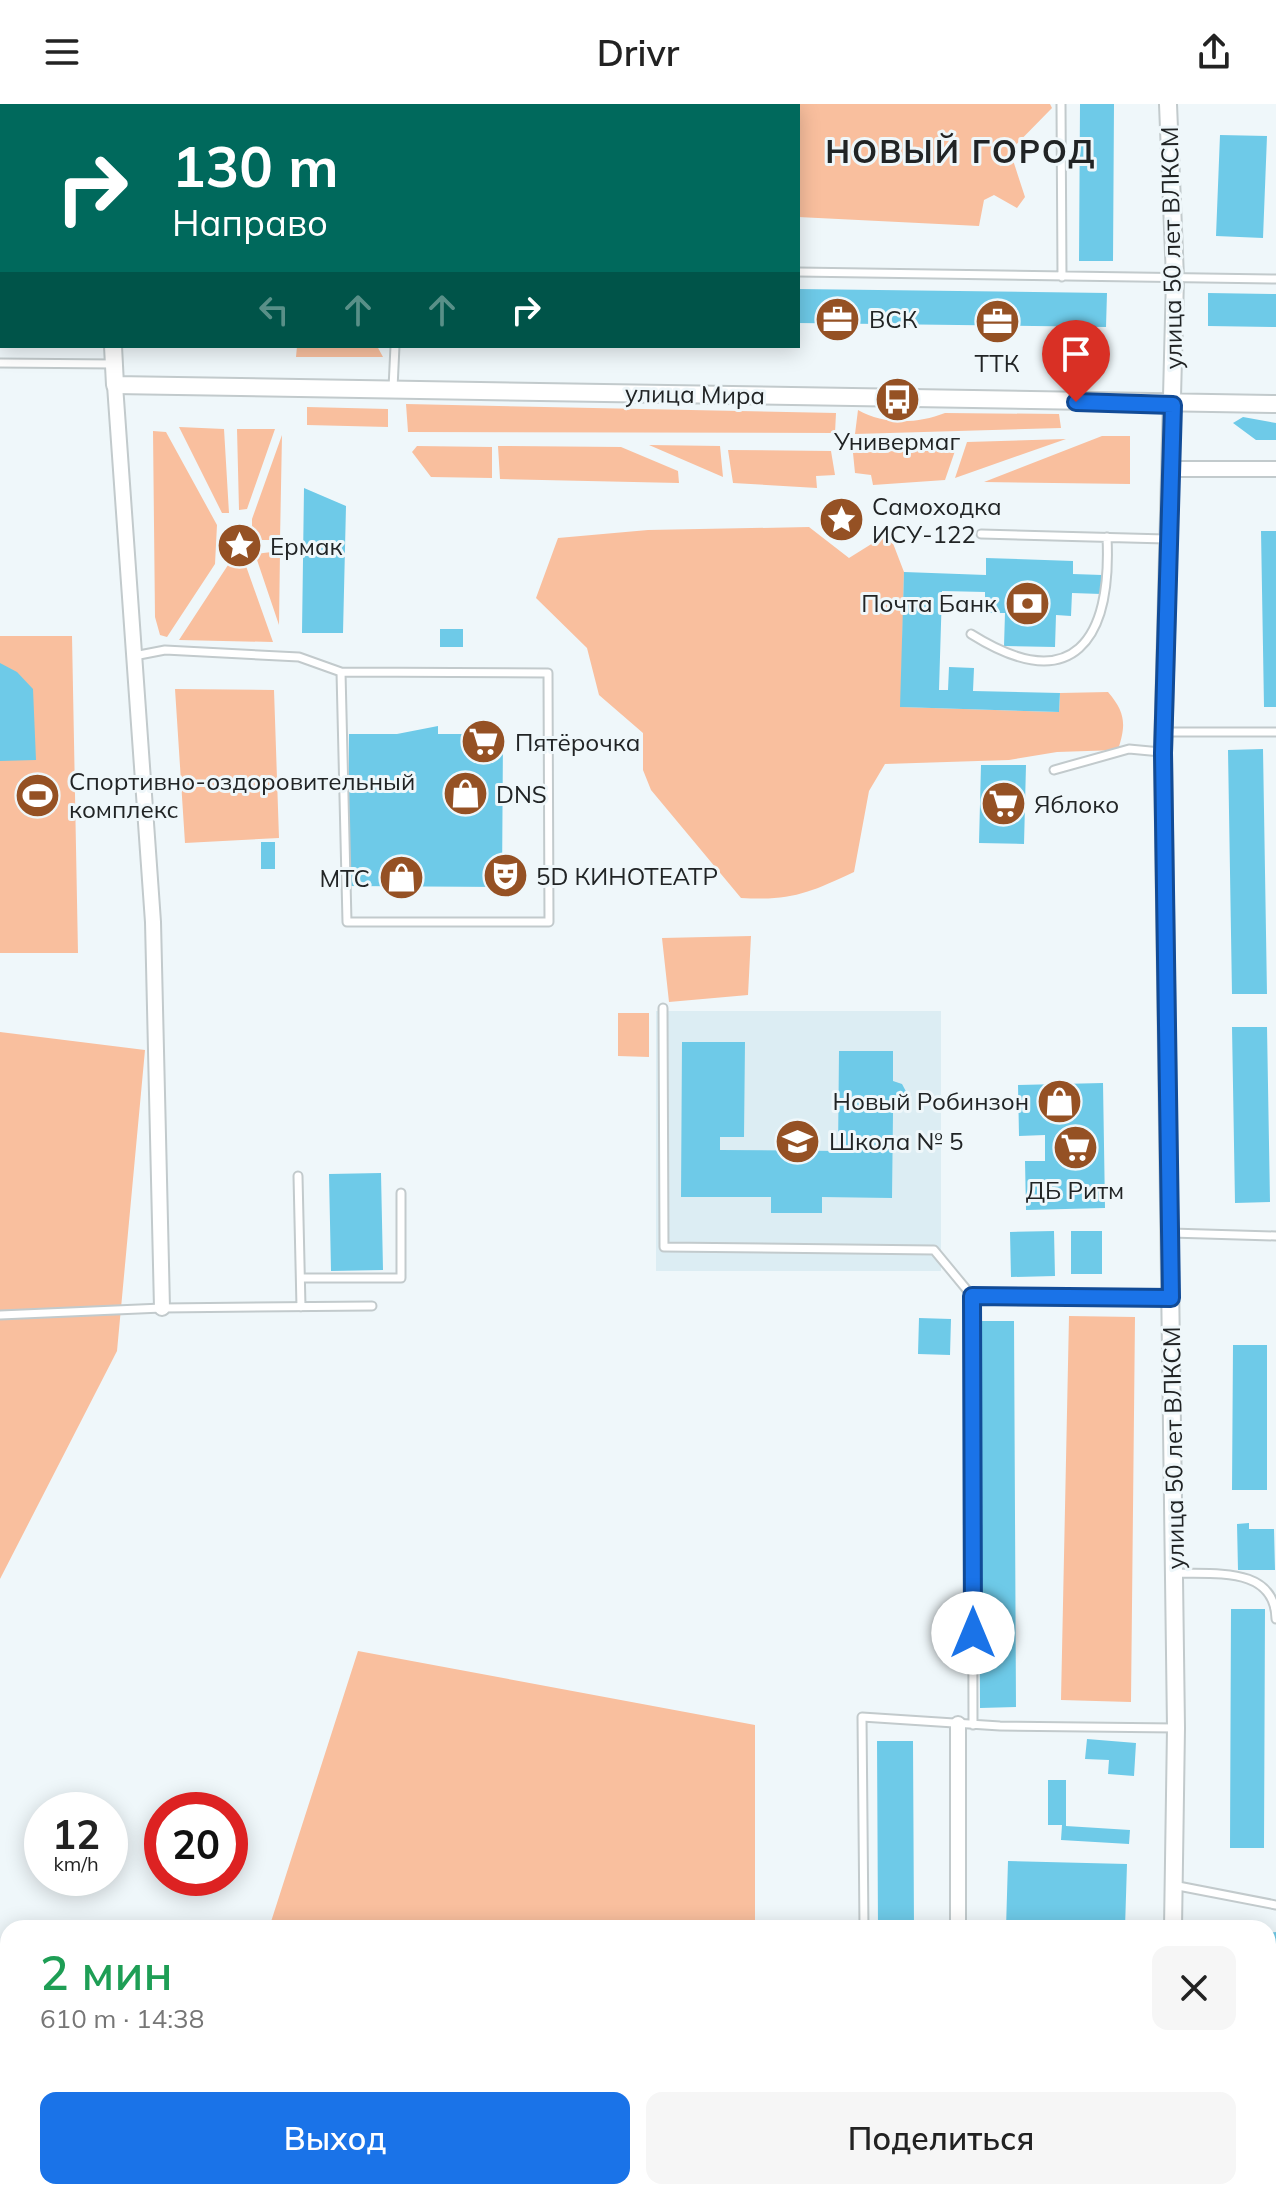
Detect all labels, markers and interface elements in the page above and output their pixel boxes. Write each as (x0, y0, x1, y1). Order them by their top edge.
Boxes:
icon: menu (40, 30, 84, 74)
text: Drivr (597, 30, 679, 75)
icon: share (1192, 30, 1236, 74)
street label: улица 50 лет ВЛКСМ (1154, 126, 1188, 370)
text: 130 m (172, 131, 339, 201)
district label: НОВЫЙ ГОРОД (825, 131, 1097, 171)
icon: right (40, 136, 144, 240)
text: Направо (172, 200, 328, 245)
icon: left (252, 288, 296, 332)
icon: ahead (336, 288, 380, 332)
icon: ahead (420, 288, 464, 332)
icon: right (504, 288, 548, 332)
office icon: ВСК (814, 295, 862, 343)
office icon: ТТК (973, 297, 1021, 345)
place label: ВСК (869, 304, 918, 334)
pin (1042, 320, 1110, 402)
icon: arrive (1054, 332, 1098, 376)
place label: ТТК (974, 348, 1020, 378)
bus stop icon: Универмаг (873, 375, 921, 423)
street label: улица Мира (625, 378, 765, 410)
place label: Универмаг (833, 426, 960, 456)
place label: Самоходка ИСУ-122 (872, 491, 1002, 549)
place icon: Самоходка ИСУ-122 (817, 496, 865, 544)
place icon: Ермак (215, 522, 263, 570)
place label: Ермак (270, 531, 343, 561)
bank icon: Почта Банк (1004, 579, 1052, 627)
place label: Почта Банк (861, 588, 997, 618)
supermarket icon: Пятёрочка (460, 718, 508, 766)
place label: Пятёрочка (515, 727, 640, 757)
place label: Спортивно-оздоровительный комплекс (69, 766, 415, 824)
shop icon: DNS (441, 770, 489, 818)
sports icon: Спортивно-оздоровительный комплекс (14, 771, 62, 819)
place label: DNS (496, 779, 547, 809)
supermarket icon: Яблоко (979, 780, 1027, 828)
place label: Яблоко (1034, 789, 1119, 819)
theatre icon: 5D КИНОТЕАТР (481, 852, 529, 900)
shop icon: МТС (377, 854, 425, 902)
place label: 5D КИНОТЕАТР (536, 861, 718, 891)
place label: МТС (319, 863, 370, 893)
shop icon: Новый Робинзон (1036, 1077, 1084, 1125)
place label: Новый Робинзон (833, 1086, 1029, 1116)
school or university icon: Школа № 5 (774, 1117, 822, 1165)
supermarket icon: ДБ Ритм (1051, 1124, 1099, 1172)
place label: Школа № 5 (829, 1126, 963, 1156)
place label: ДБ Ритм (1026, 1175, 1124, 1205)
street label: улица 50 лет ВЛКСМ (1156, 1326, 1190, 1570)
position arrow (931, 1591, 1015, 1675)
speed limit sign: 20 (144, 1792, 248, 1896)
text: 12 (52, 1809, 100, 1859)
text: km/h (53, 1851, 99, 1876)
text: 2 мин (40, 1942, 173, 2002)
button: close (1152, 1946, 1236, 2030)
text: 610 m · 14:38 (40, 2002, 204, 2035)
button: Выход (40, 2092, 630, 2184)
button: Поделиться (646, 2092, 1236, 2184)

